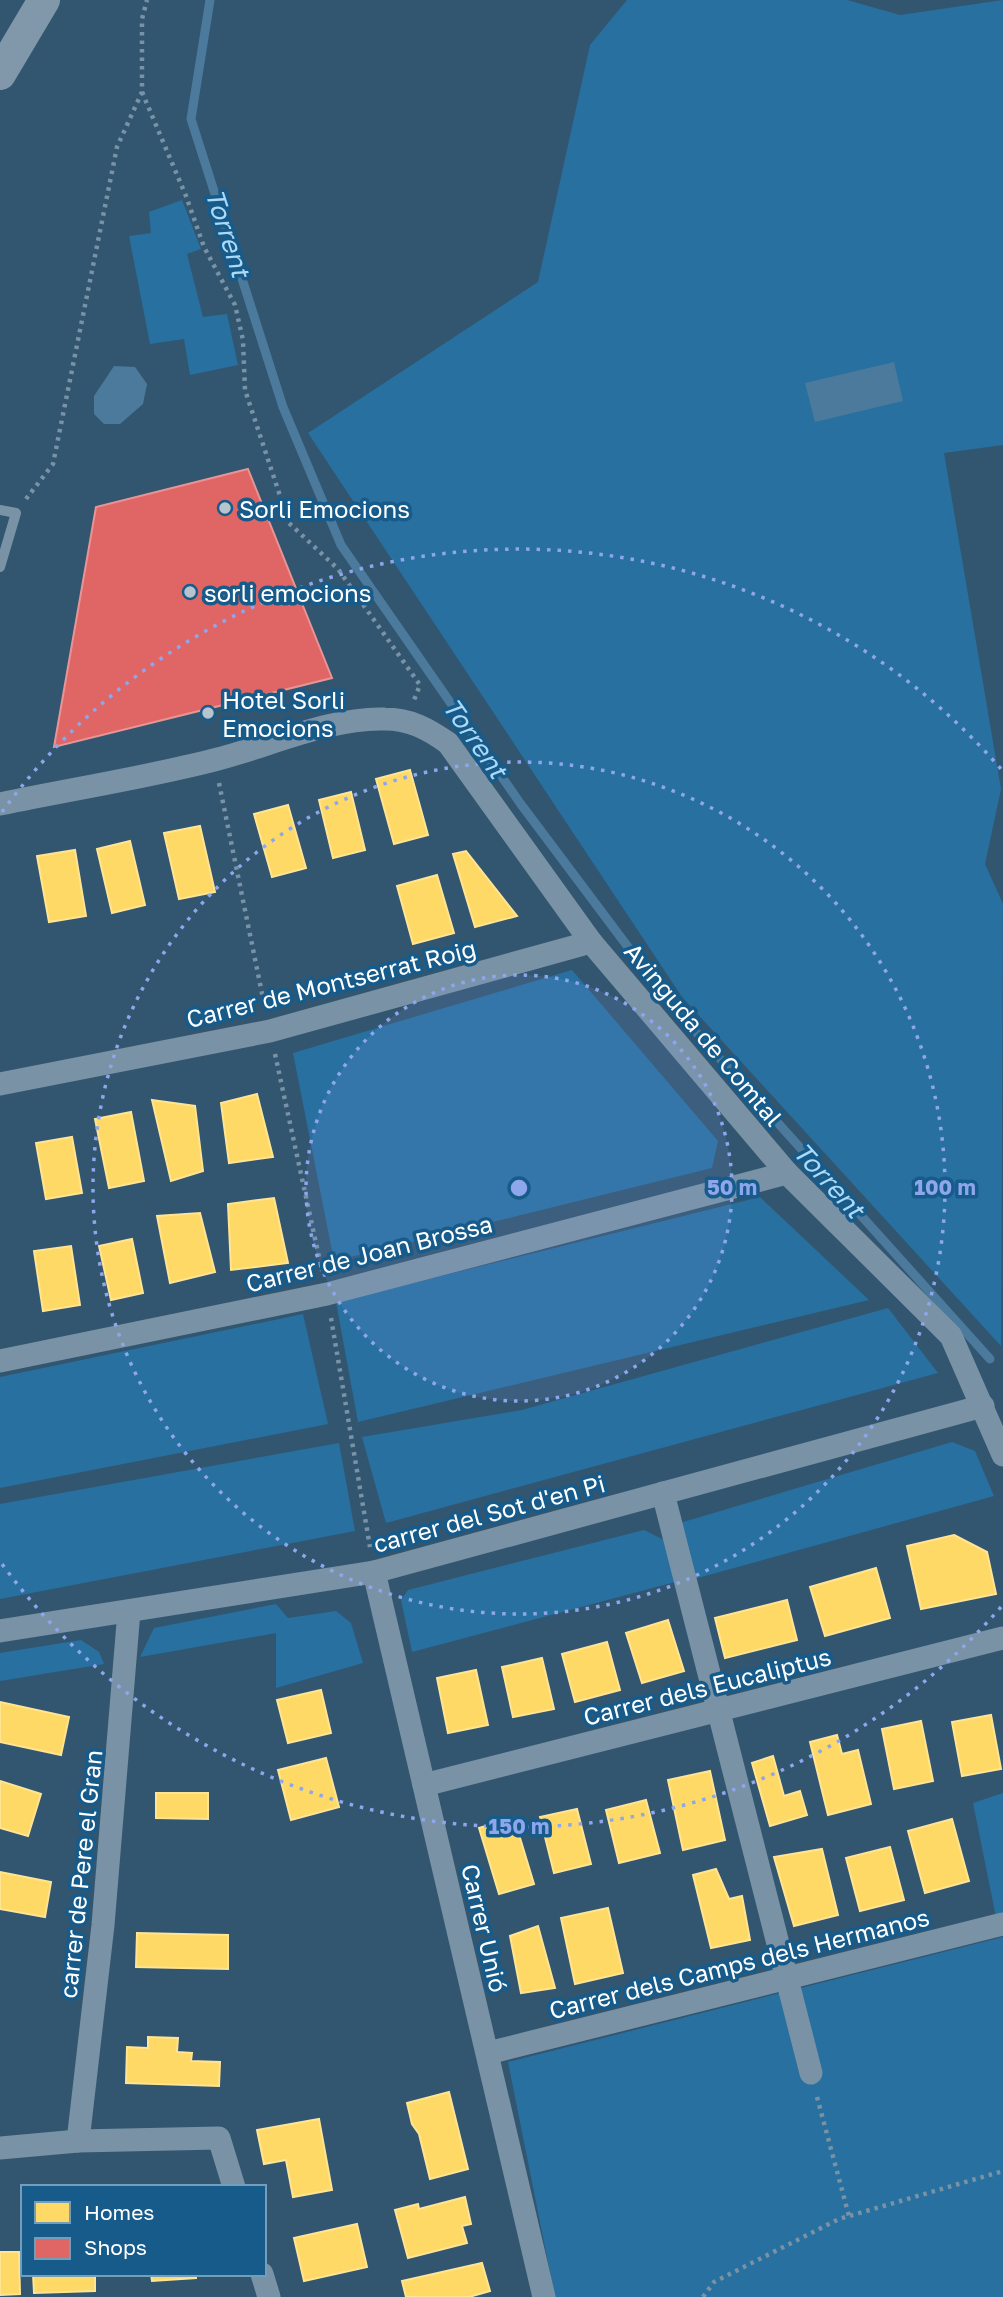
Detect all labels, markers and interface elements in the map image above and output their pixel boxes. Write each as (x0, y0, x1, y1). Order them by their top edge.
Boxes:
water label: Torrent (199, 185, 258, 283)
place label: Sorli Emocions (239, 494, 410, 523)
marker: Sorli Emocions (217, 500, 233, 516)
place label: sorli emocions (204, 578, 372, 607)
marker: sorli emocions (182, 584, 198, 600)
place label: Hotel Sorli Emocions (222, 685, 345, 742)
water label: Torrent (436, 692, 515, 786)
marker: Hotel Sorli Emocions (200, 705, 216, 721)
street label: Carrer de Montserrat Roig (183, 933, 479, 1033)
street label: Avinguda de Comtal (619, 937, 789, 1131)
water label: Torrent (787, 1136, 873, 1226)
text: 50 m (707, 1174, 757, 1200)
text: 100 m (914, 1174, 976, 1200)
centre of rings (507, 1176, 531, 1200)
street label: Carrer de Joan Brossa (243, 1208, 495, 1298)
street label: carrer del Sot d'en Pi (370, 1468, 608, 1558)
street label: Carrer dels Eucaliptus (580, 1641, 834, 1731)
street label: carrer de Pere el Gran (53, 1748, 107, 2000)
text: 150 m (489, 1813, 549, 1839)
street label: Carrer Unió (456, 1861, 514, 1995)
street label: Carrer dels Camps dels Hermanos (546, 1902, 932, 2024)
legend (21, 2185, 266, 2276)
text: Homes (84, 2199, 154, 2225)
text: Shops (84, 2234, 147, 2260)

